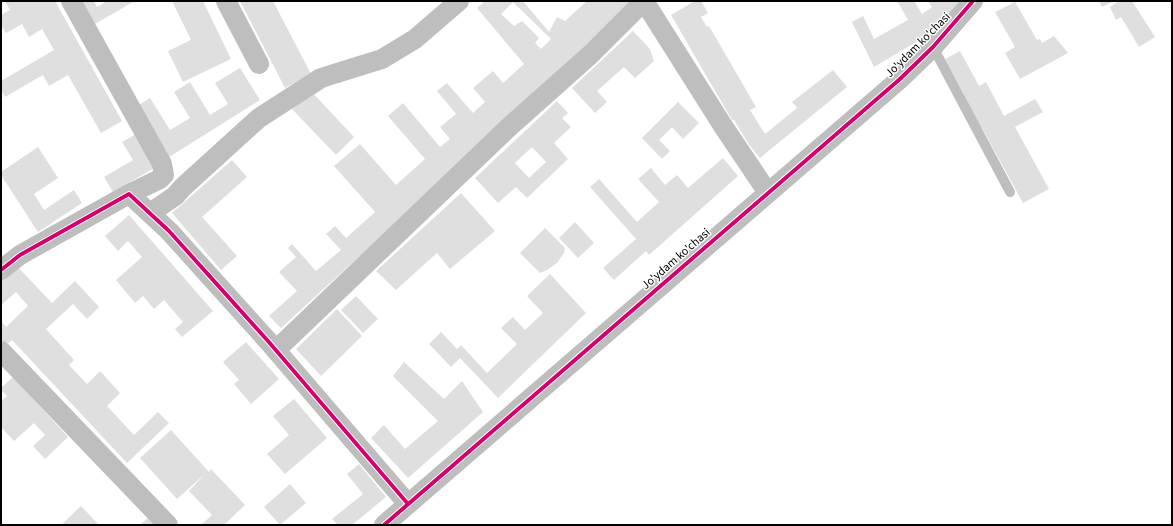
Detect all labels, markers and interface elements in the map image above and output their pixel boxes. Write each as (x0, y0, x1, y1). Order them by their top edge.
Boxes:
street label: Jo'ydam ko'chasi (882, 9, 954, 81)
street label: Jo'ydam ko'chasi (638, 224, 714, 294)

